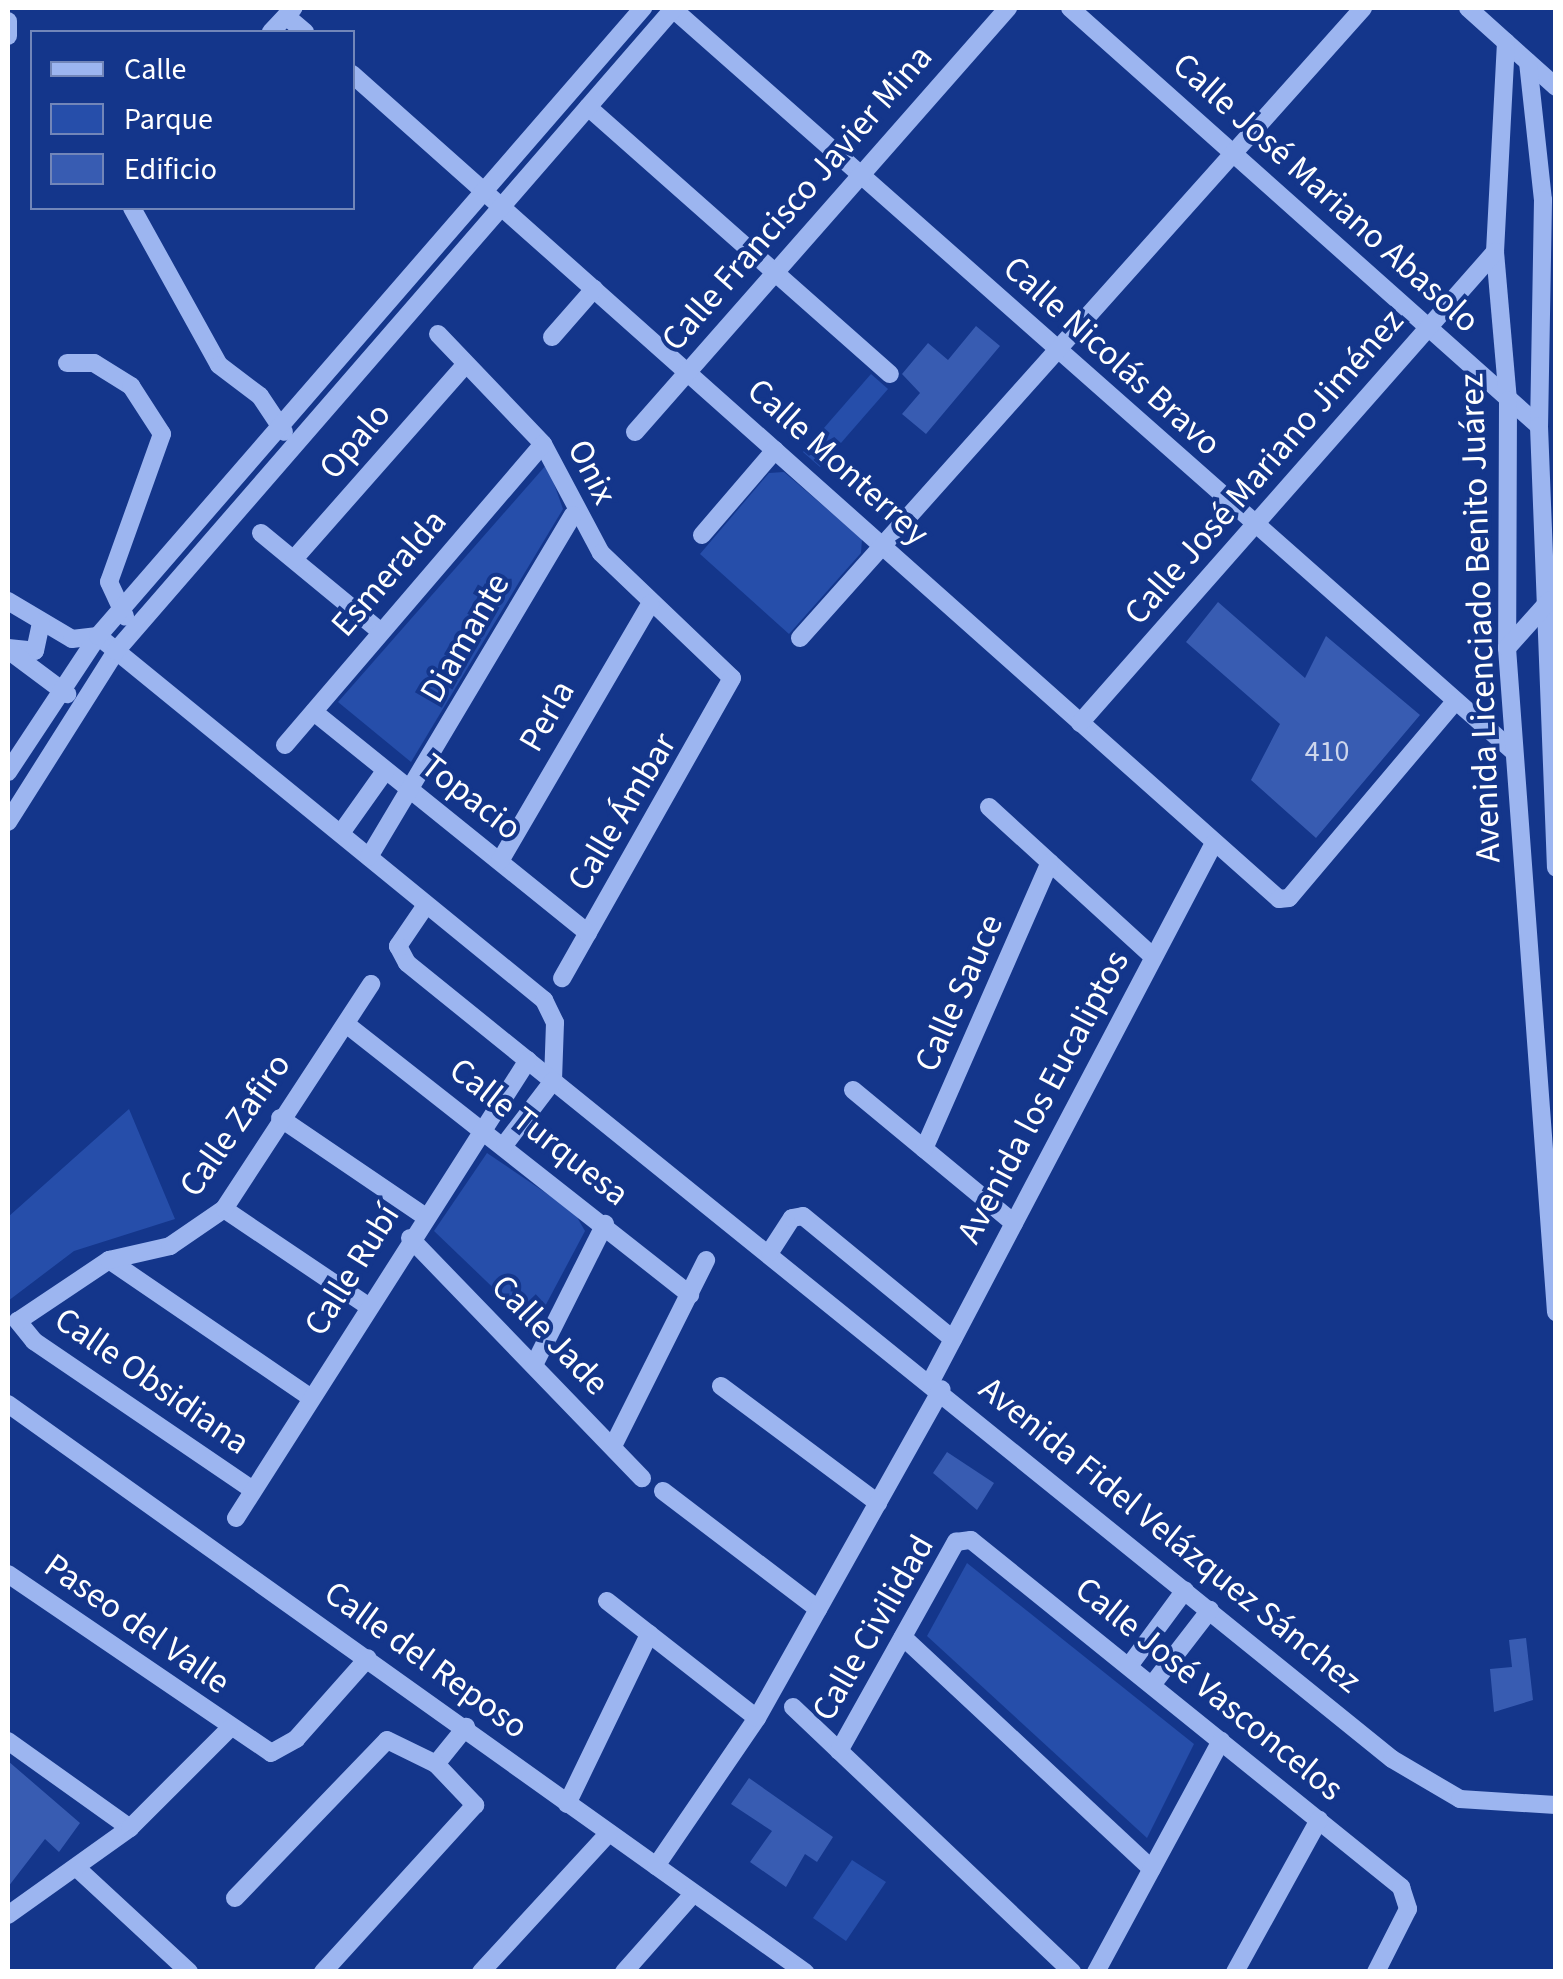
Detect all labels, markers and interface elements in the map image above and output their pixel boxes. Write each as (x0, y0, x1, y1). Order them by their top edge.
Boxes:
legend (30, 30, 355, 210)
street label: Calle Francisco Javier Mina (653, 36, 941, 360)
street label: Calle José Mariano Abasolo (1164, 44, 1488, 342)
text: Calle (124, 48, 186, 91)
text: Parque (124, 98, 213, 141)
text: Edificio (124, 148, 217, 191)
street label: Calle Nicolás Bravo (995, 247, 1229, 465)
street label: Calle José Mariano Jiménez (1116, 301, 1412, 633)
street label: Calle Monterrey (739, 369, 937, 555)
street label: Avenida Licenciado Benito Juárez (1450, 373, 1510, 863)
street label: Opalo (310, 394, 400, 488)
street label: Onix (558, 433, 626, 511)
street label: Esmeralda (322, 501, 456, 645)
street label: Diamante (411, 566, 519, 710)
street label: Perla (510, 673, 584, 759)
street label: Calle Ámbar (559, 726, 685, 898)
house number: 410 (1305, 734, 1349, 770)
street label: Topacio (413, 745, 529, 849)
street label: Calle Sauce (906, 908, 1012, 1078)
street label: Avenida los Eucaliptos (948, 943, 1138, 1251)
street label: Calle Zafiro (170, 1045, 300, 1205)
street label: Calle Turquesa (441, 1049, 637, 1215)
street label: Calle Rubí (295, 1197, 409, 1343)
street label: Calle Jade (482, 1266, 618, 1404)
street label: Calle Obsidiana (47, 1298, 257, 1464)
street label: Avenida Fidel Velázquez Sánchez (971, 1368, 1369, 1702)
street label: Calle Civilidad (803, 1528, 943, 1728)
street label: Paseo del Valle (36, 1545, 238, 1703)
street label: Calle José Vasconcelos (1067, 1568, 1351, 1810)
street label: Calle del Reposo (316, 1572, 536, 1748)

